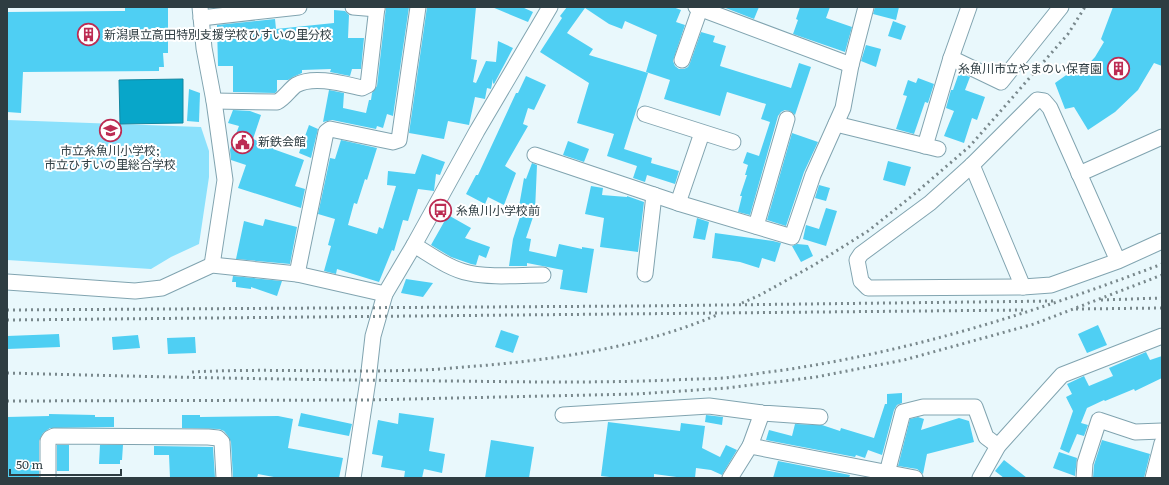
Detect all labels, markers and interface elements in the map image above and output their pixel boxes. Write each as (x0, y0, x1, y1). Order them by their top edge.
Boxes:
building icon: 新潟県立高田特別支援学校ひすいの里分校 (76, 22, 102, 48)
place label: 新潟県立高田特別支援学校ひすいの里分校 (104, 25, 332, 43)
building icon: 糸魚川市立やまのい保育園 (1105, 56, 1131, 82)
place label: 糸魚川市立やまのい保育園 (958, 59, 1102, 77)
school or university icon: 市立糸魚川小学校; 市立ひすいの里総合学校 (97, 117, 123, 143)
public building icon: 新鉄会館 (229, 129, 255, 155)
place label: 新鉄会館 (258, 132, 306, 150)
place label: 市立糸魚川小学校; 市立ひすいの里総合学校 (44, 141, 176, 173)
bus stop icon: 糸魚川小学校前 (428, 198, 454, 224)
place label: 糸魚川小学校前 (456, 201, 540, 219)
scale bar (10, 451, 121, 477)
text: 50 m (16, 455, 43, 473)

